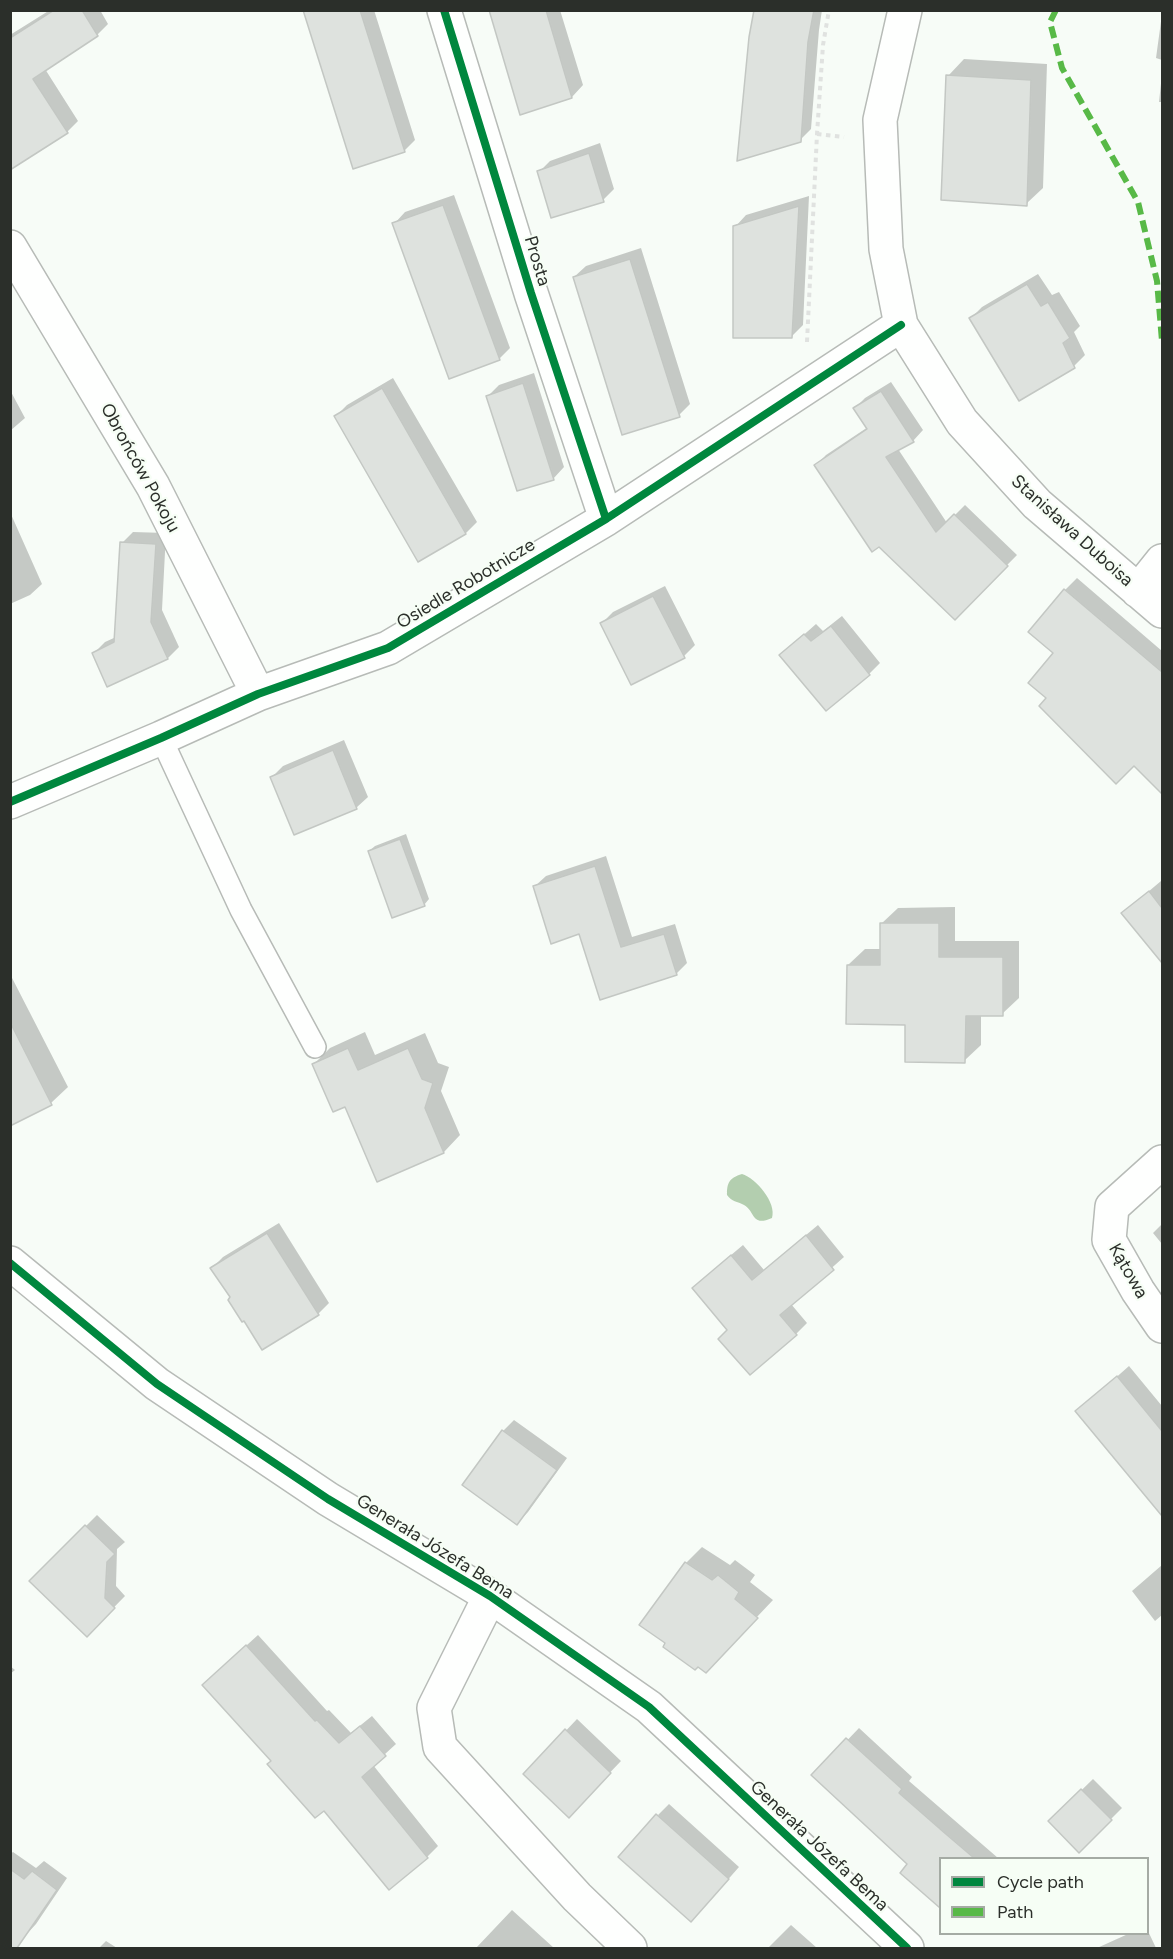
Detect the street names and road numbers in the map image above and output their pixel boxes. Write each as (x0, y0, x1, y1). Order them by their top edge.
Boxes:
street label: Prosta (519, 233, 555, 289)
street label: Obrońców Pokoju (96, 400, 184, 536)
street label: Stanisława Duboisa (1007, 471, 1137, 591)
street label: Osiedle Robotnicze (393, 534, 539, 634)
street label: Kątowa (1104, 1240, 1152, 1302)
street label: Generała Józefa Bema (352, 1490, 518, 1604)
street label: Generała Józefa Bema (745, 1776, 893, 1916)

